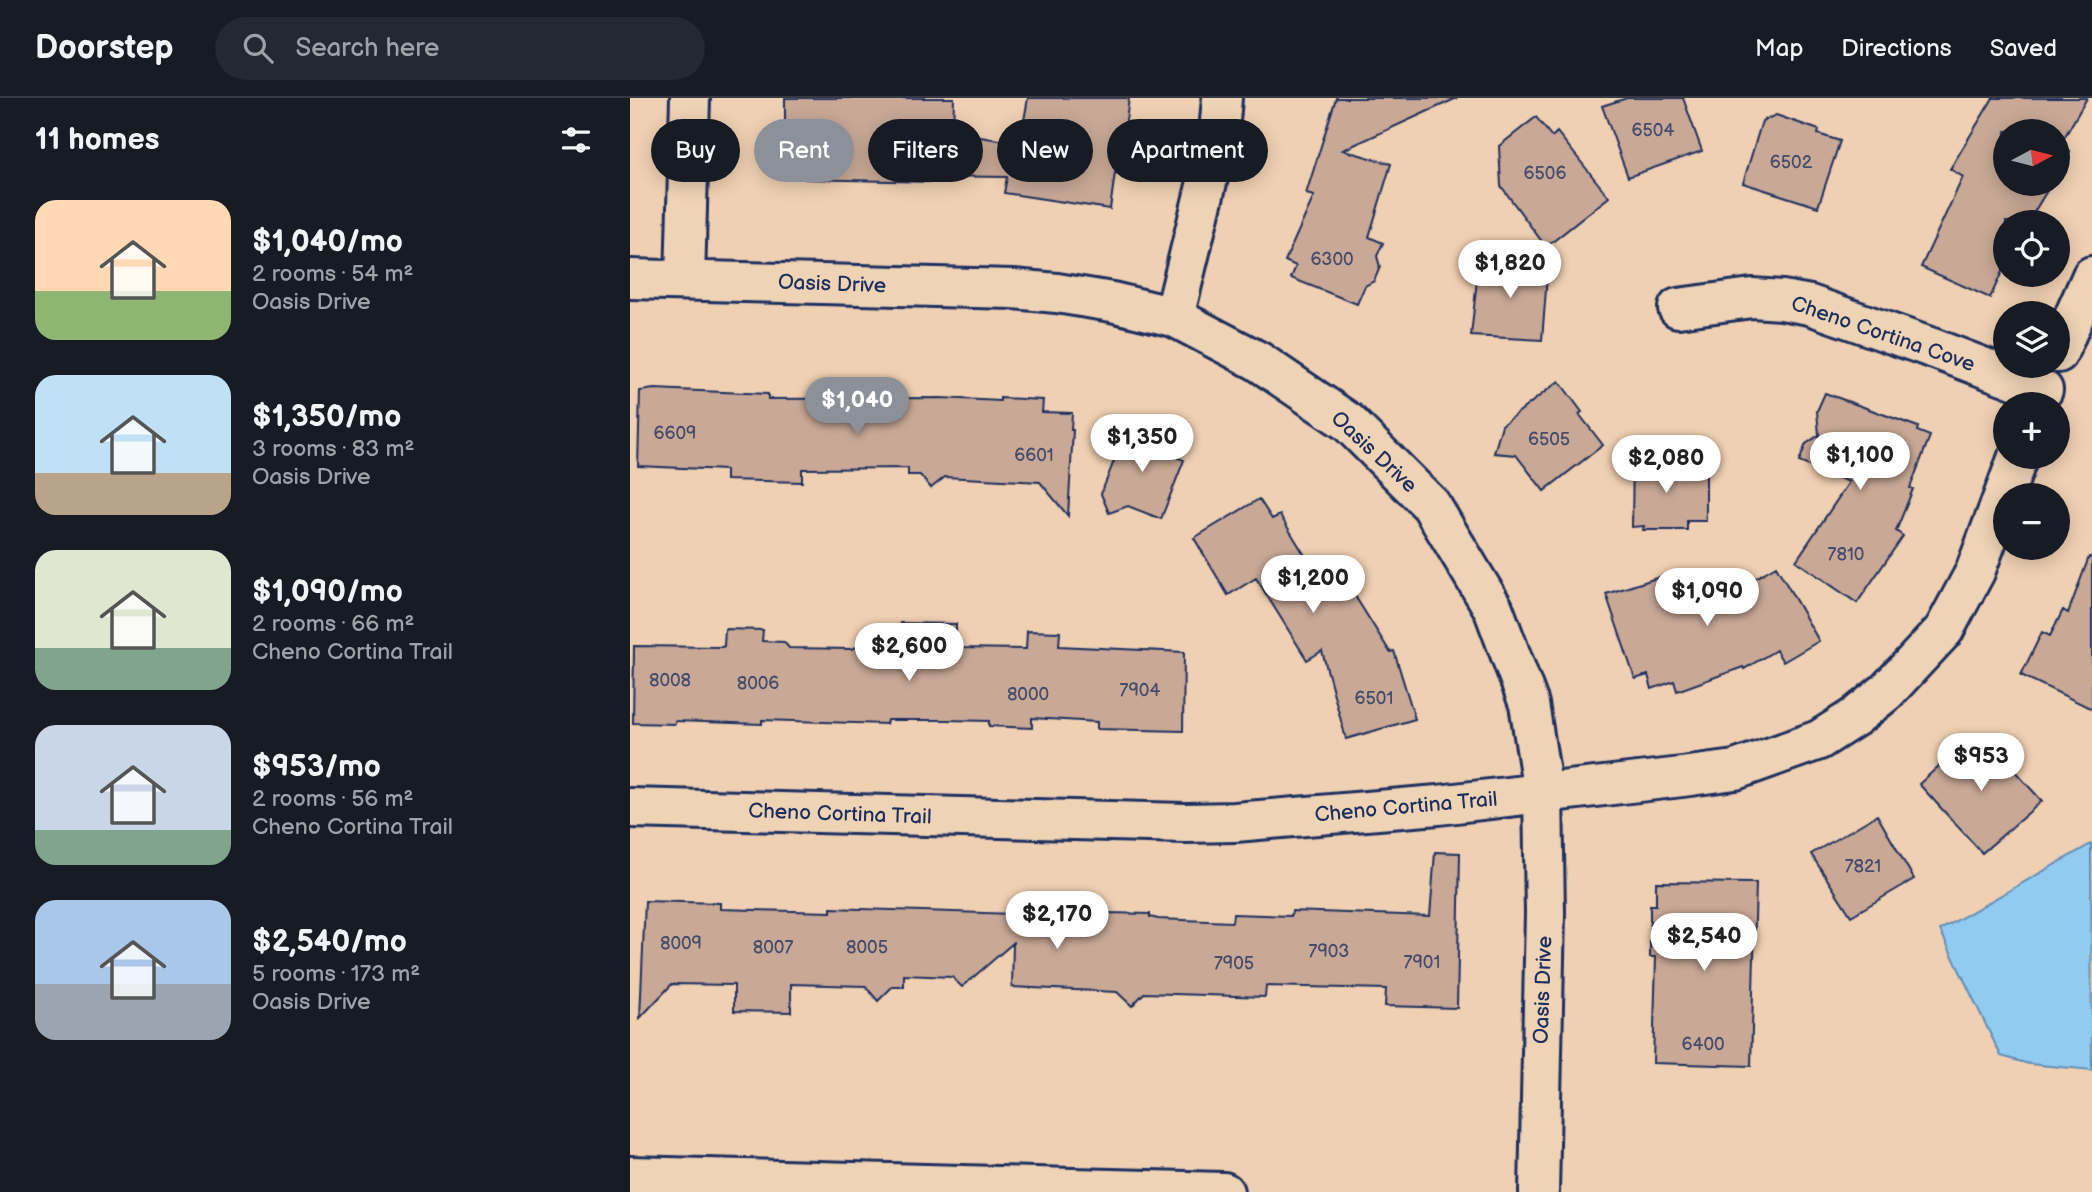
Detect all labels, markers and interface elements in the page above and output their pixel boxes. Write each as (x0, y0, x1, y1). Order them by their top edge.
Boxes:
search box (215, 17, 705, 80)
text: Doorstep (35, 28, 173, 68)
icon: search (239, 29, 277, 67)
text: Search here (295, 33, 439, 64)
text: Map (1755, 34, 1803, 63)
text: Directions (1841, 34, 1952, 63)
text: Saved (1990, 34, 2057, 63)
chip: Buy (651, 119, 740, 182)
chip: Rent (754, 119, 854, 182)
chip: Filters (868, 119, 983, 182)
chip: New (997, 119, 1093, 182)
chip: Apartment (1107, 119, 1268, 182)
north arrow (1993, 119, 2070, 196)
map controls (1993, 119, 2070, 560)
house number: 6504 (1632, 120, 1674, 141)
icon: filters (557, 121, 595, 159)
text: 11 homes (35, 122, 159, 158)
house number: 6502 (1770, 152, 1813, 173)
house number: 6506 (1524, 163, 1566, 184)
button: locate (1993, 210, 2070, 287)
text: $1,040/mo (252, 224, 403, 260)
icon: home (91, 228, 175, 312)
pin: $1,820 (1453, 240, 1567, 300)
house number: 6300 (1310, 249, 1354, 270)
text: $1,820 (1474, 249, 1546, 277)
text: 2 rooms · 54 m² (252, 260, 414, 288)
street label: Oasis Drive (777, 270, 887, 298)
text: Oasis Drive (252, 288, 371, 316)
street label: Cheno Cortina Cove (1788, 291, 1978, 377)
button: layers (1993, 301, 2070, 378)
pin: $1,040 (800, 378, 914, 437)
text: $1,040 (821, 386, 893, 414)
button: + (1993, 392, 2070, 469)
text: $1,350/mo (252, 399, 401, 435)
icon: home (91, 403, 175, 487)
street label: Oasis Drive (1326, 406, 1422, 498)
pin: $1,350 (1085, 414, 1199, 474)
house number: 6609 (654, 423, 696, 444)
text: $1,350 (1107, 423, 1177, 451)
house number: 6505 (1528, 429, 1570, 450)
pin: $1,100 (1803, 432, 1917, 492)
text: 3 rooms · 83 m² (252, 435, 414, 463)
pin: $2,080 (1609, 436, 1723, 495)
text: $1,100 (1826, 441, 1894, 469)
text: $2,080 (1628, 444, 1704, 472)
house number: 6601 (1014, 445, 1054, 466)
text: Oasis Drive (252, 463, 371, 491)
button: − (1993, 483, 2070, 560)
house number: 7810 (1828, 544, 1864, 565)
pin: $1,200 (1256, 556, 1370, 615)
text: $1,200 (1277, 564, 1349, 592)
pin: $1,090 (1650, 568, 1764, 628)
text: $1,090/mo (252, 574, 403, 610)
text: $1,090 (1671, 577, 1743, 605)
icon: home (91, 578, 175, 662)
text: 2 rooms · 66 m² (252, 610, 414, 638)
pin: $2,600 (852, 624, 966, 683)
text: $2,600 (871, 632, 947, 660)
text: Cheno Cortina Trail (252, 638, 453, 666)
house number: 8008 (649, 670, 691, 691)
house number: 8006 (737, 673, 779, 694)
house number: 7904 (1120, 680, 1160, 701)
house number: 8000 (1007, 684, 1049, 705)
house number: 6501 (1355, 688, 1393, 709)
pin: $953 (1940, 734, 2022, 793)
text: $953 (1953, 742, 2009, 770)
text: $953/mo (252, 749, 381, 785)
icon: home (91, 753, 175, 837)
text: 2 rooms · 56 m² (252, 785, 414, 813)
street label: Cheno Cortina Trail (1314, 787, 1498, 827)
street label: Cheno Cortina Trail (748, 798, 932, 830)
text: Cheno Cortina Trail (252, 813, 453, 841)
house number: 7821 (1845, 856, 1881, 877)
pin: $2,170 (1000, 892, 1114, 951)
text: $2,170 (1022, 900, 1092, 928)
pin: $2,540 (1647, 914, 1761, 973)
text: $2,540 (1666, 922, 1742, 950)
text: $2,540/mo (252, 924, 407, 960)
icon: home (91, 928, 175, 1012)
house number: 8009 (660, 933, 702, 954)
street label: Oasis Drive (1529, 935, 1557, 1045)
house number: 8007 (753, 937, 793, 958)
house number: 8005 (846, 937, 888, 958)
house number: 7903 (1309, 941, 1349, 962)
house number: 7901 (1404, 952, 1440, 973)
house number: 7905 (1214, 953, 1254, 974)
text: 5 rooms · 173 m² (252, 960, 420, 988)
text: Oasis Drive (252, 988, 371, 1016)
house number: 6400 (1681, 1034, 1725, 1055)

